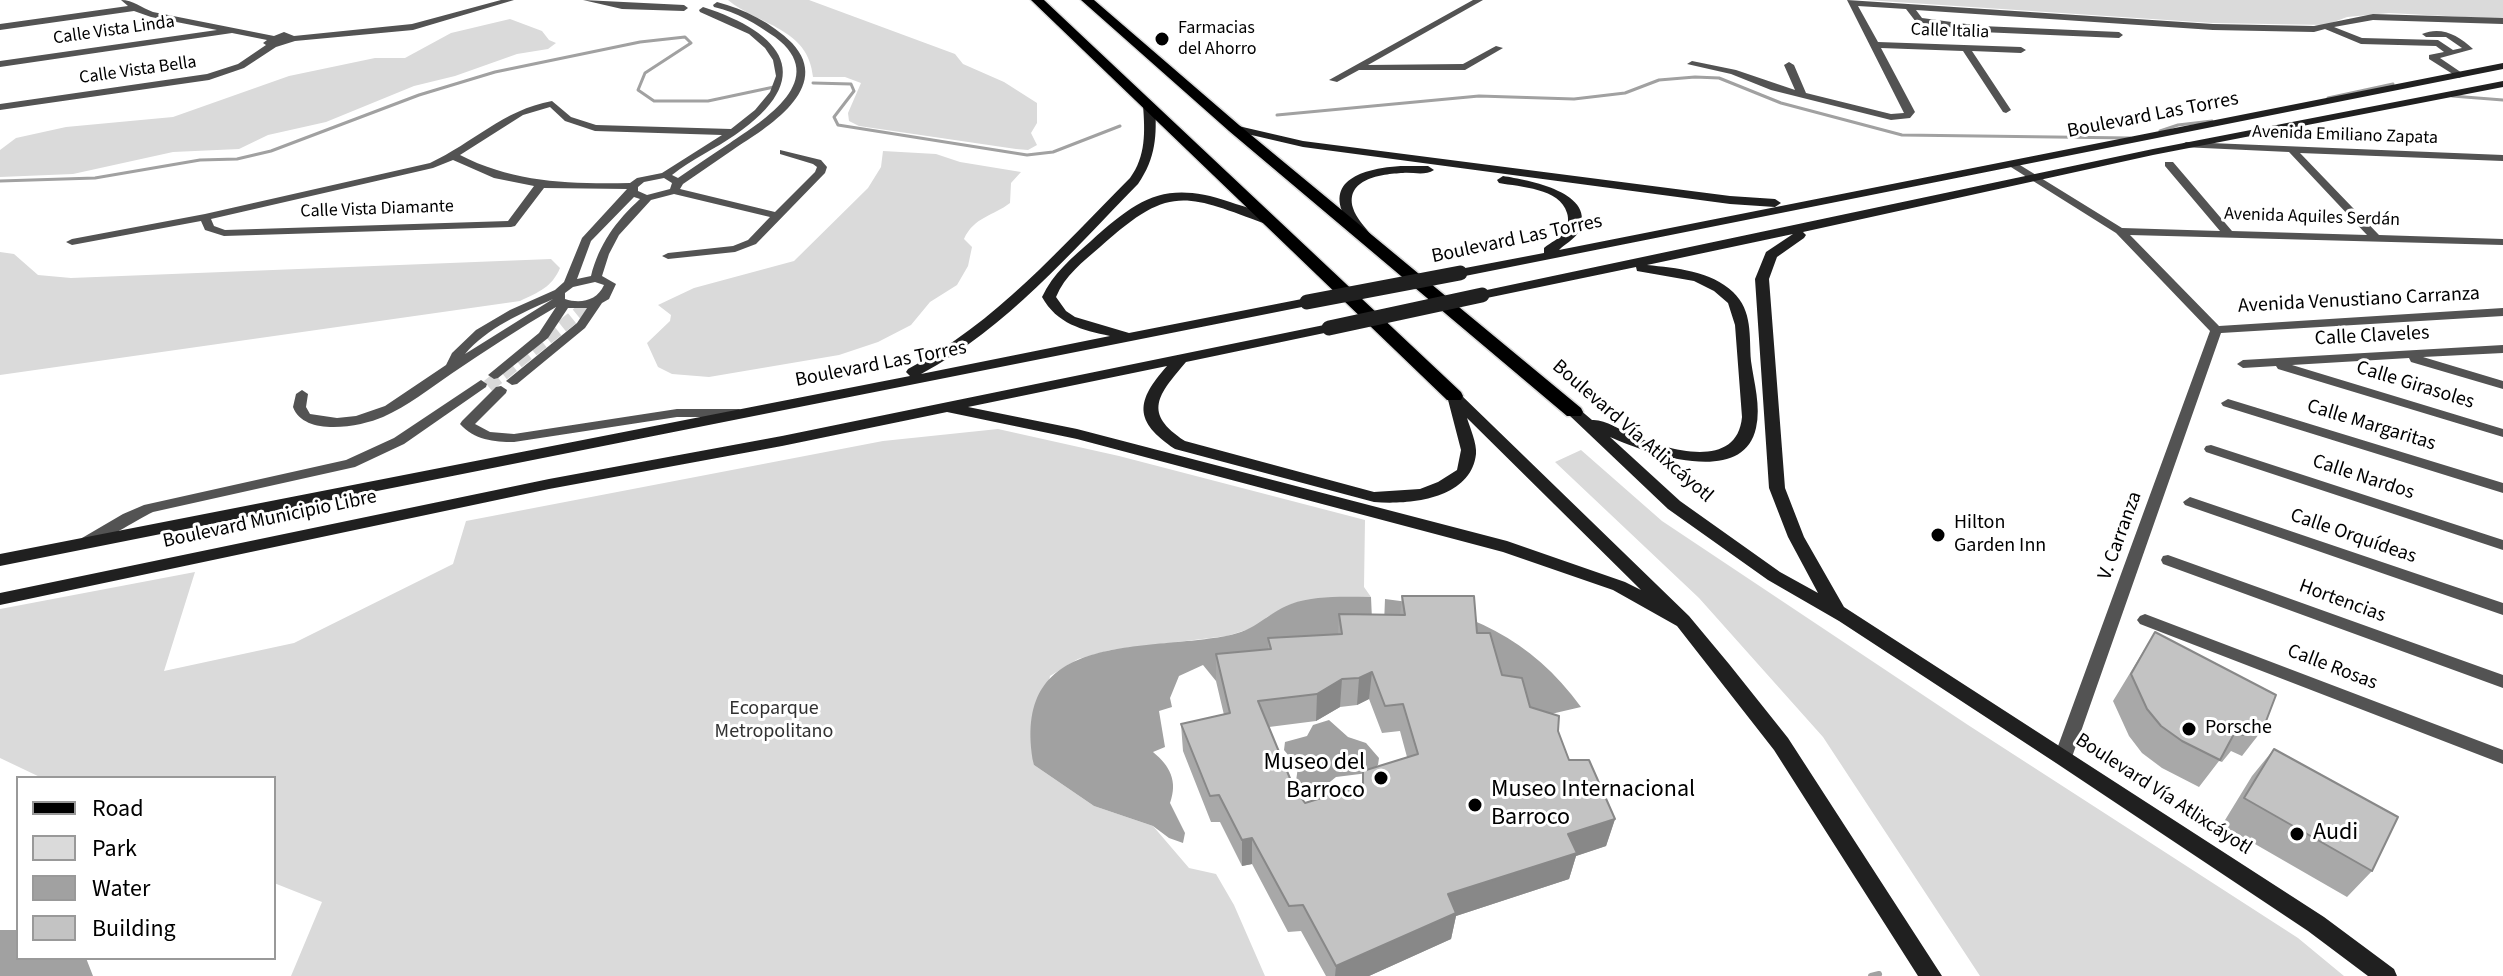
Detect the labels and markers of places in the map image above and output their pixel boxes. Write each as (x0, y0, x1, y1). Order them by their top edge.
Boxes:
place label: Farmacias del Ahorro (1178, 18, 1256, 60)
marker: Farmacias del Ahorro (1153, 30, 1171, 48)
place label: Hilton Garden Inn (1954, 512, 2046, 559)
marker: Hilton Garden Inn (1929, 526, 1947, 544)
place label: Porsche (2205, 717, 2272, 741)
marker: Porsche (2180, 720, 2198, 738)
place label: Museo del Barroco (1263, 750, 1365, 806)
marker: Museo del Barroco (1372, 769, 1390, 787)
place label: Museo Internacional Barroco (1491, 777, 1695, 833)
marker: Museo Internacional Barroco (1466, 796, 1484, 814)
place label: Audi (2313, 820, 2358, 848)
marker: Audi (2288, 825, 2306, 843)

